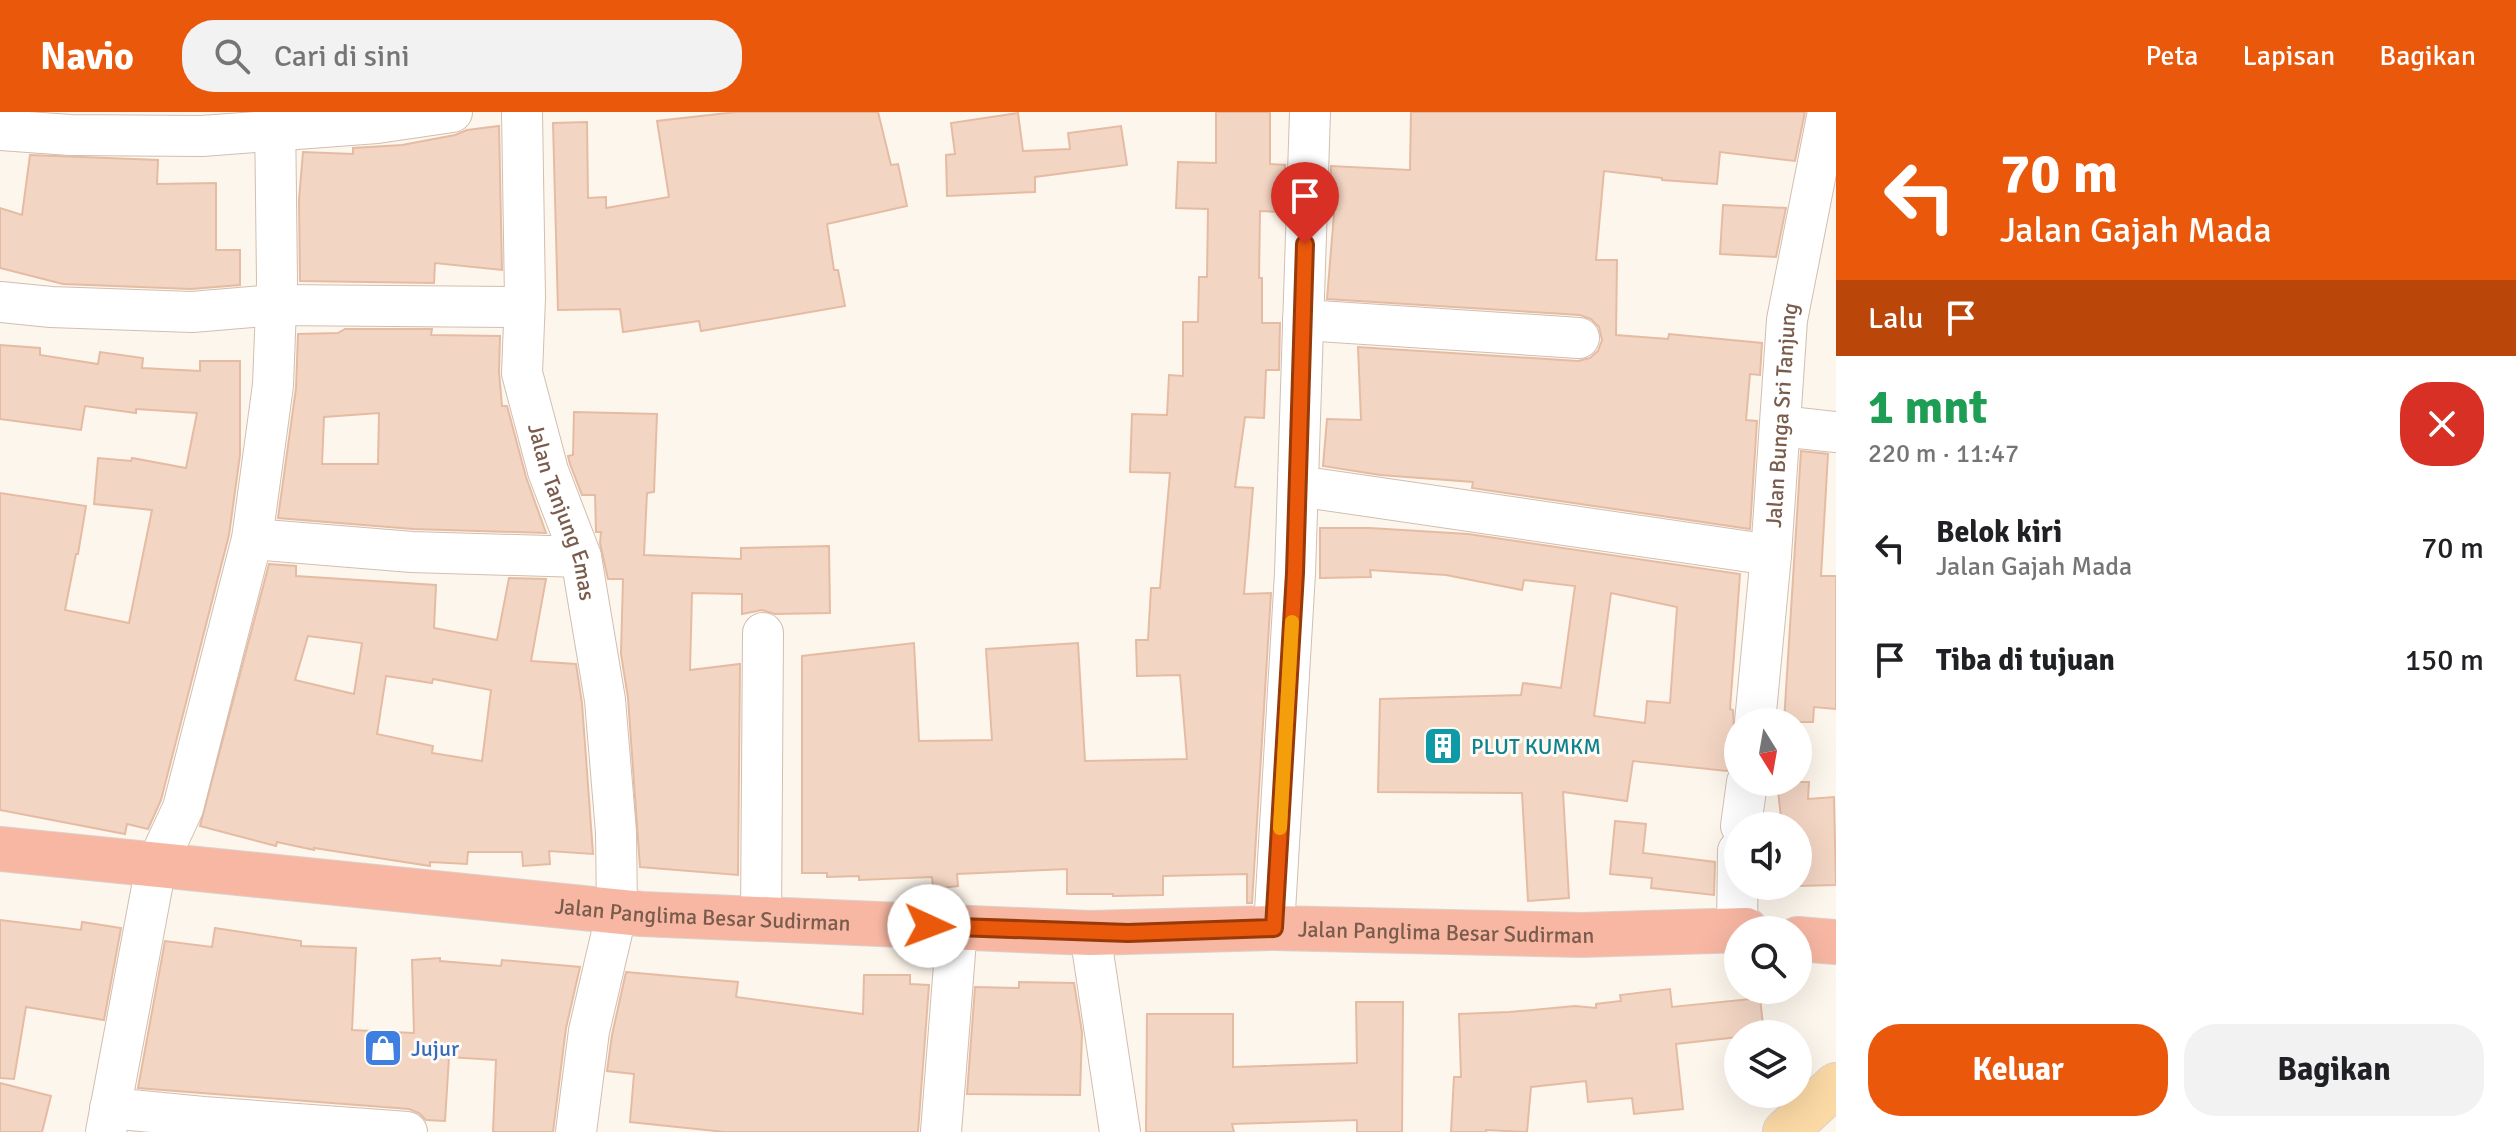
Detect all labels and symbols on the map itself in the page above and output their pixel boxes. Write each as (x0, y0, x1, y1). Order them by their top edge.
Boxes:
pin (1271, 162, 1339, 244)
street label: Jalan Bunga Sri Tanjung (1759, 300, 1804, 529)
street label: Jalan Tanjung Emas (522, 420, 602, 602)
north arrow (1724, 708, 1812, 796)
building icon: PLUT KUMKM (1422, 725, 1464, 767)
place label: PLUT KUMKM (1471, 733, 1601, 760)
position arrow (887, 884, 971, 968)
street label: Jalan Panglima Besar Sudirman (554, 892, 851, 936)
street label: Jalan Panglima Besar Sudirman (1298, 915, 1595, 949)
shop icon: Jujur (362, 1027, 404, 1069)
place label: Jujur (411, 1035, 459, 1062)

